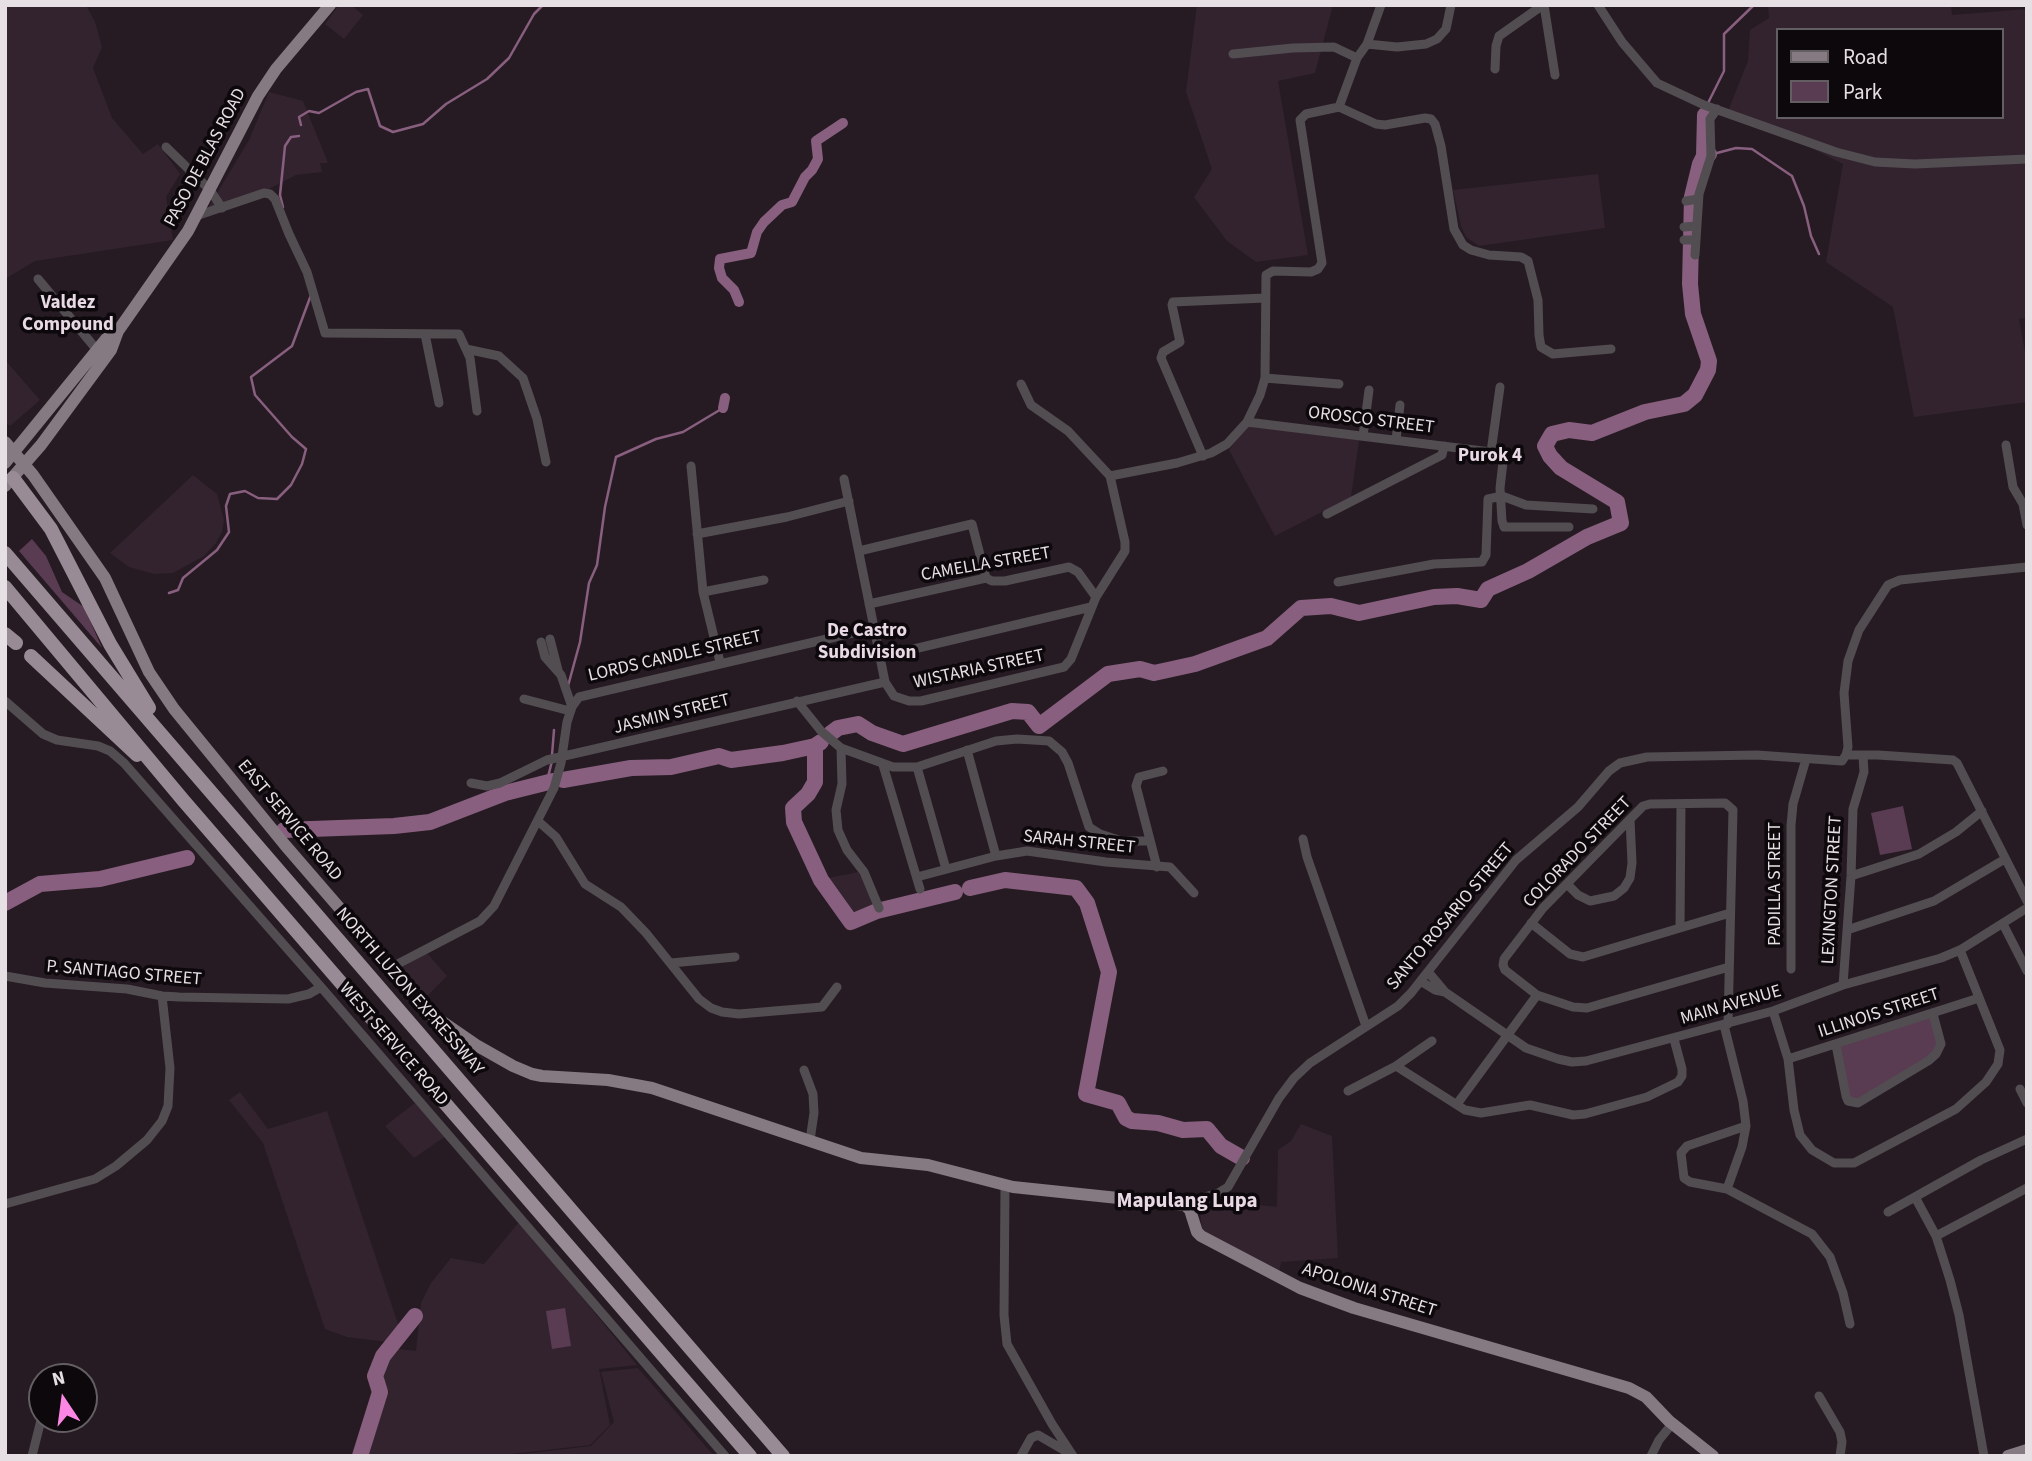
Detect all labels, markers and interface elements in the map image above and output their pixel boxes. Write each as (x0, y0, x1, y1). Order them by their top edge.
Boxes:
legend (1776, 28, 2004, 119)
text: Road (1843, 42, 1888, 72)
text: Park (1843, 77, 1882, 107)
street label: PASO DE BLAS ROAD (160, 85, 252, 231)
district label: Valdez Compound (22, 293, 114, 337)
street label: OROSCO STREET (1307, 403, 1435, 439)
district label: Purok 4 (1458, 446, 1522, 468)
street label: CAMELLA STREET (919, 543, 1053, 587)
district label: De Castro Subdivision (818, 621, 916, 665)
street label: LORDS CANDLE STREET (586, 627, 764, 687)
street label: WISTARIA STREET (912, 646, 1046, 694)
street label: JASMIN STREET (612, 690, 732, 740)
street label: EAST SERVICE ROAD (232, 756, 346, 886)
street label: COLORADO STREET (1519, 793, 1637, 913)
street label: LEXINGTON STREET (1818, 815, 1848, 965)
street label: PADILLA STREET (1765, 822, 1787, 946)
street label: SARAH STREET (1022, 826, 1136, 860)
street label: SANTO ROSARIO STREET (1383, 839, 1519, 995)
street label: NORTH LUZON EXPRESSWAY (330, 904, 488, 1080)
street label: P. SANTIAGO STREET (46, 956, 202, 992)
street label: WEST SERVICE ROAD (334, 979, 452, 1111)
street label: MAIN AVENUE (1678, 981, 1784, 1031)
street label: ILLINOIS STREET (1816, 984, 1942, 1044)
district label: Mapulang Lupa (1117, 1189, 1257, 1215)
street label: APOLONIA STREET (1299, 1259, 1439, 1323)
north arrow (28, 1363, 98, 1433)
text: N (49, 1364, 68, 1394)

